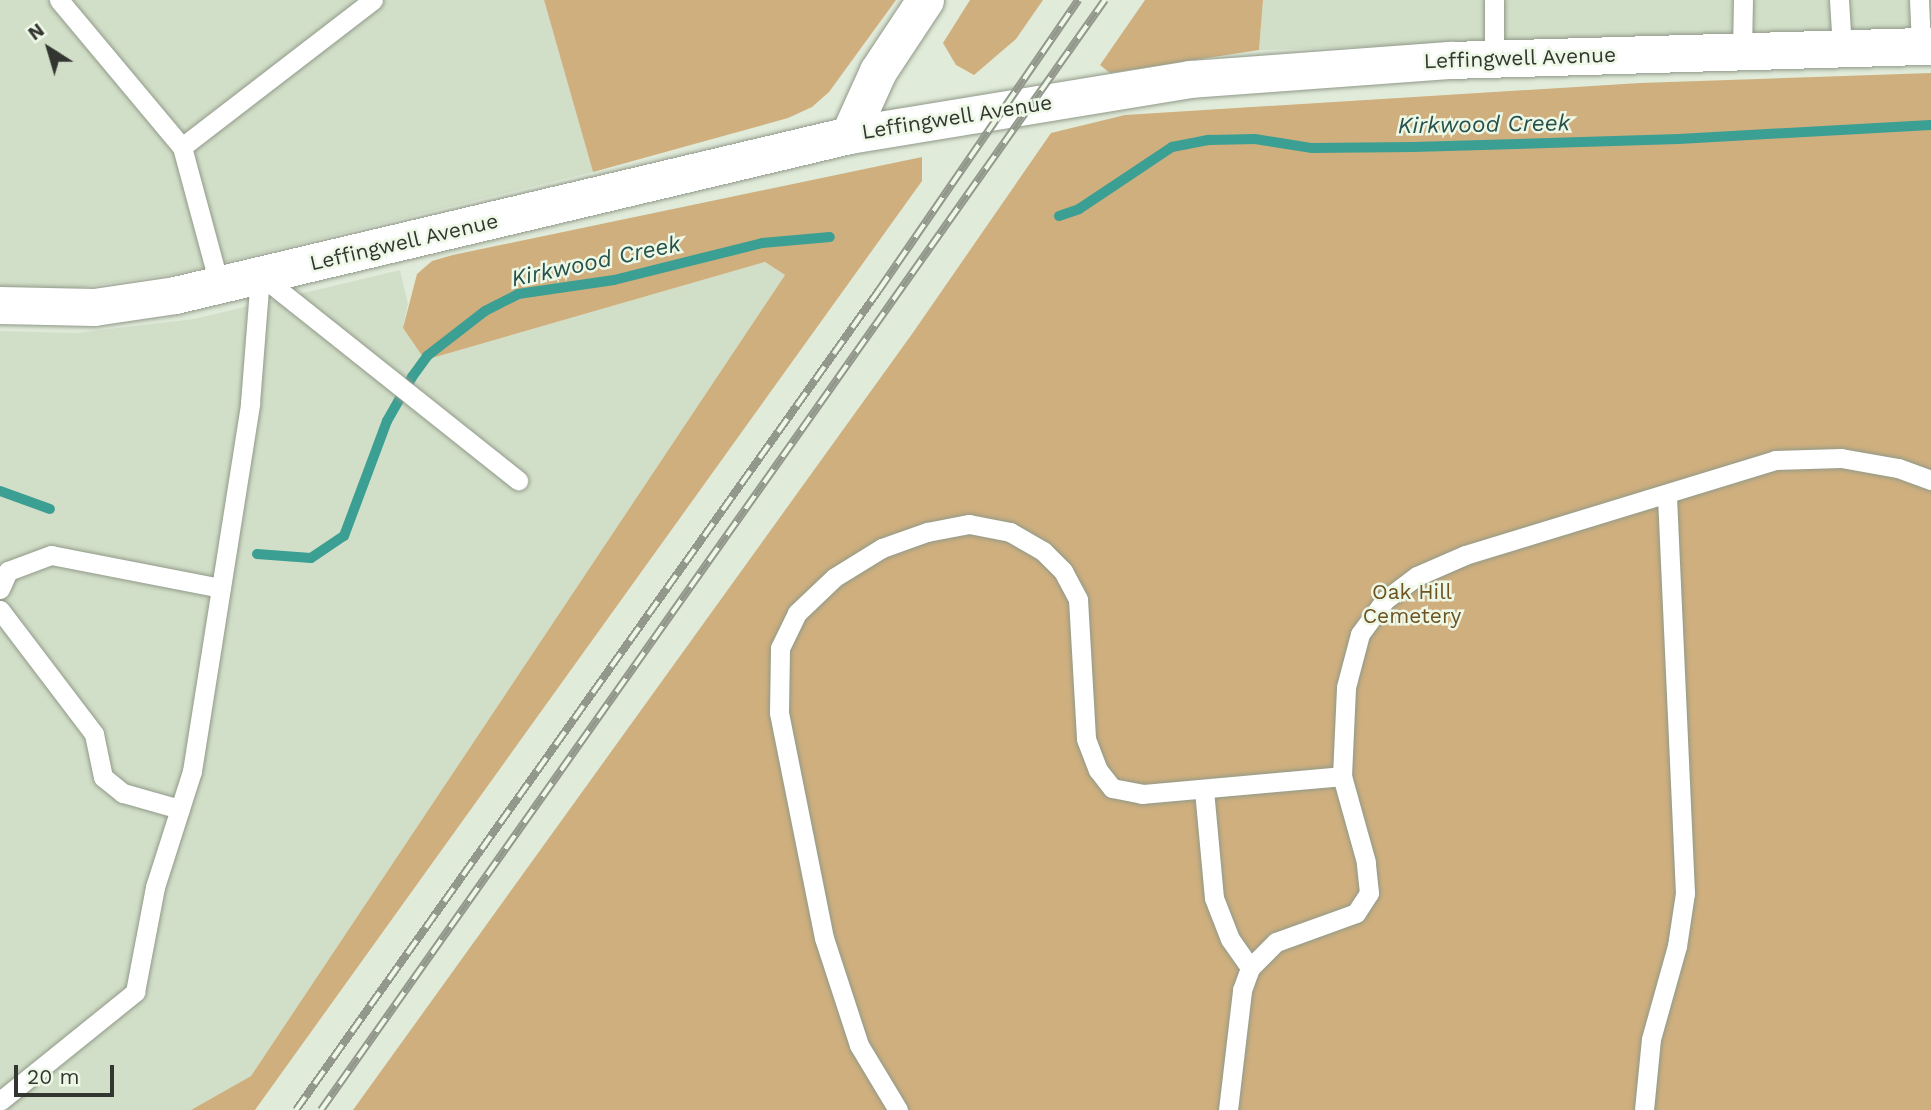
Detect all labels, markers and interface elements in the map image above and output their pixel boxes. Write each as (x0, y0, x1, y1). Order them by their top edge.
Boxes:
north arrow (14, 14, 84, 84)
text: N (24, 18, 49, 45)
street label: Leffingwell Avenue (1423, 42, 1617, 74)
street label: Leffingwell Avenue (859, 89, 1055, 145)
water label: Kirkwood Creek (1397, 110, 1571, 140)
street label: Leffingwell Avenue (307, 208, 501, 276)
water label: Kirkwood Creek (509, 231, 683, 293)
park label: Oak Hill Cemetery (1363, 579, 1461, 629)
scale bar (18, 1050, 117, 1094)
text: 20 m (27, 1064, 79, 1089)

